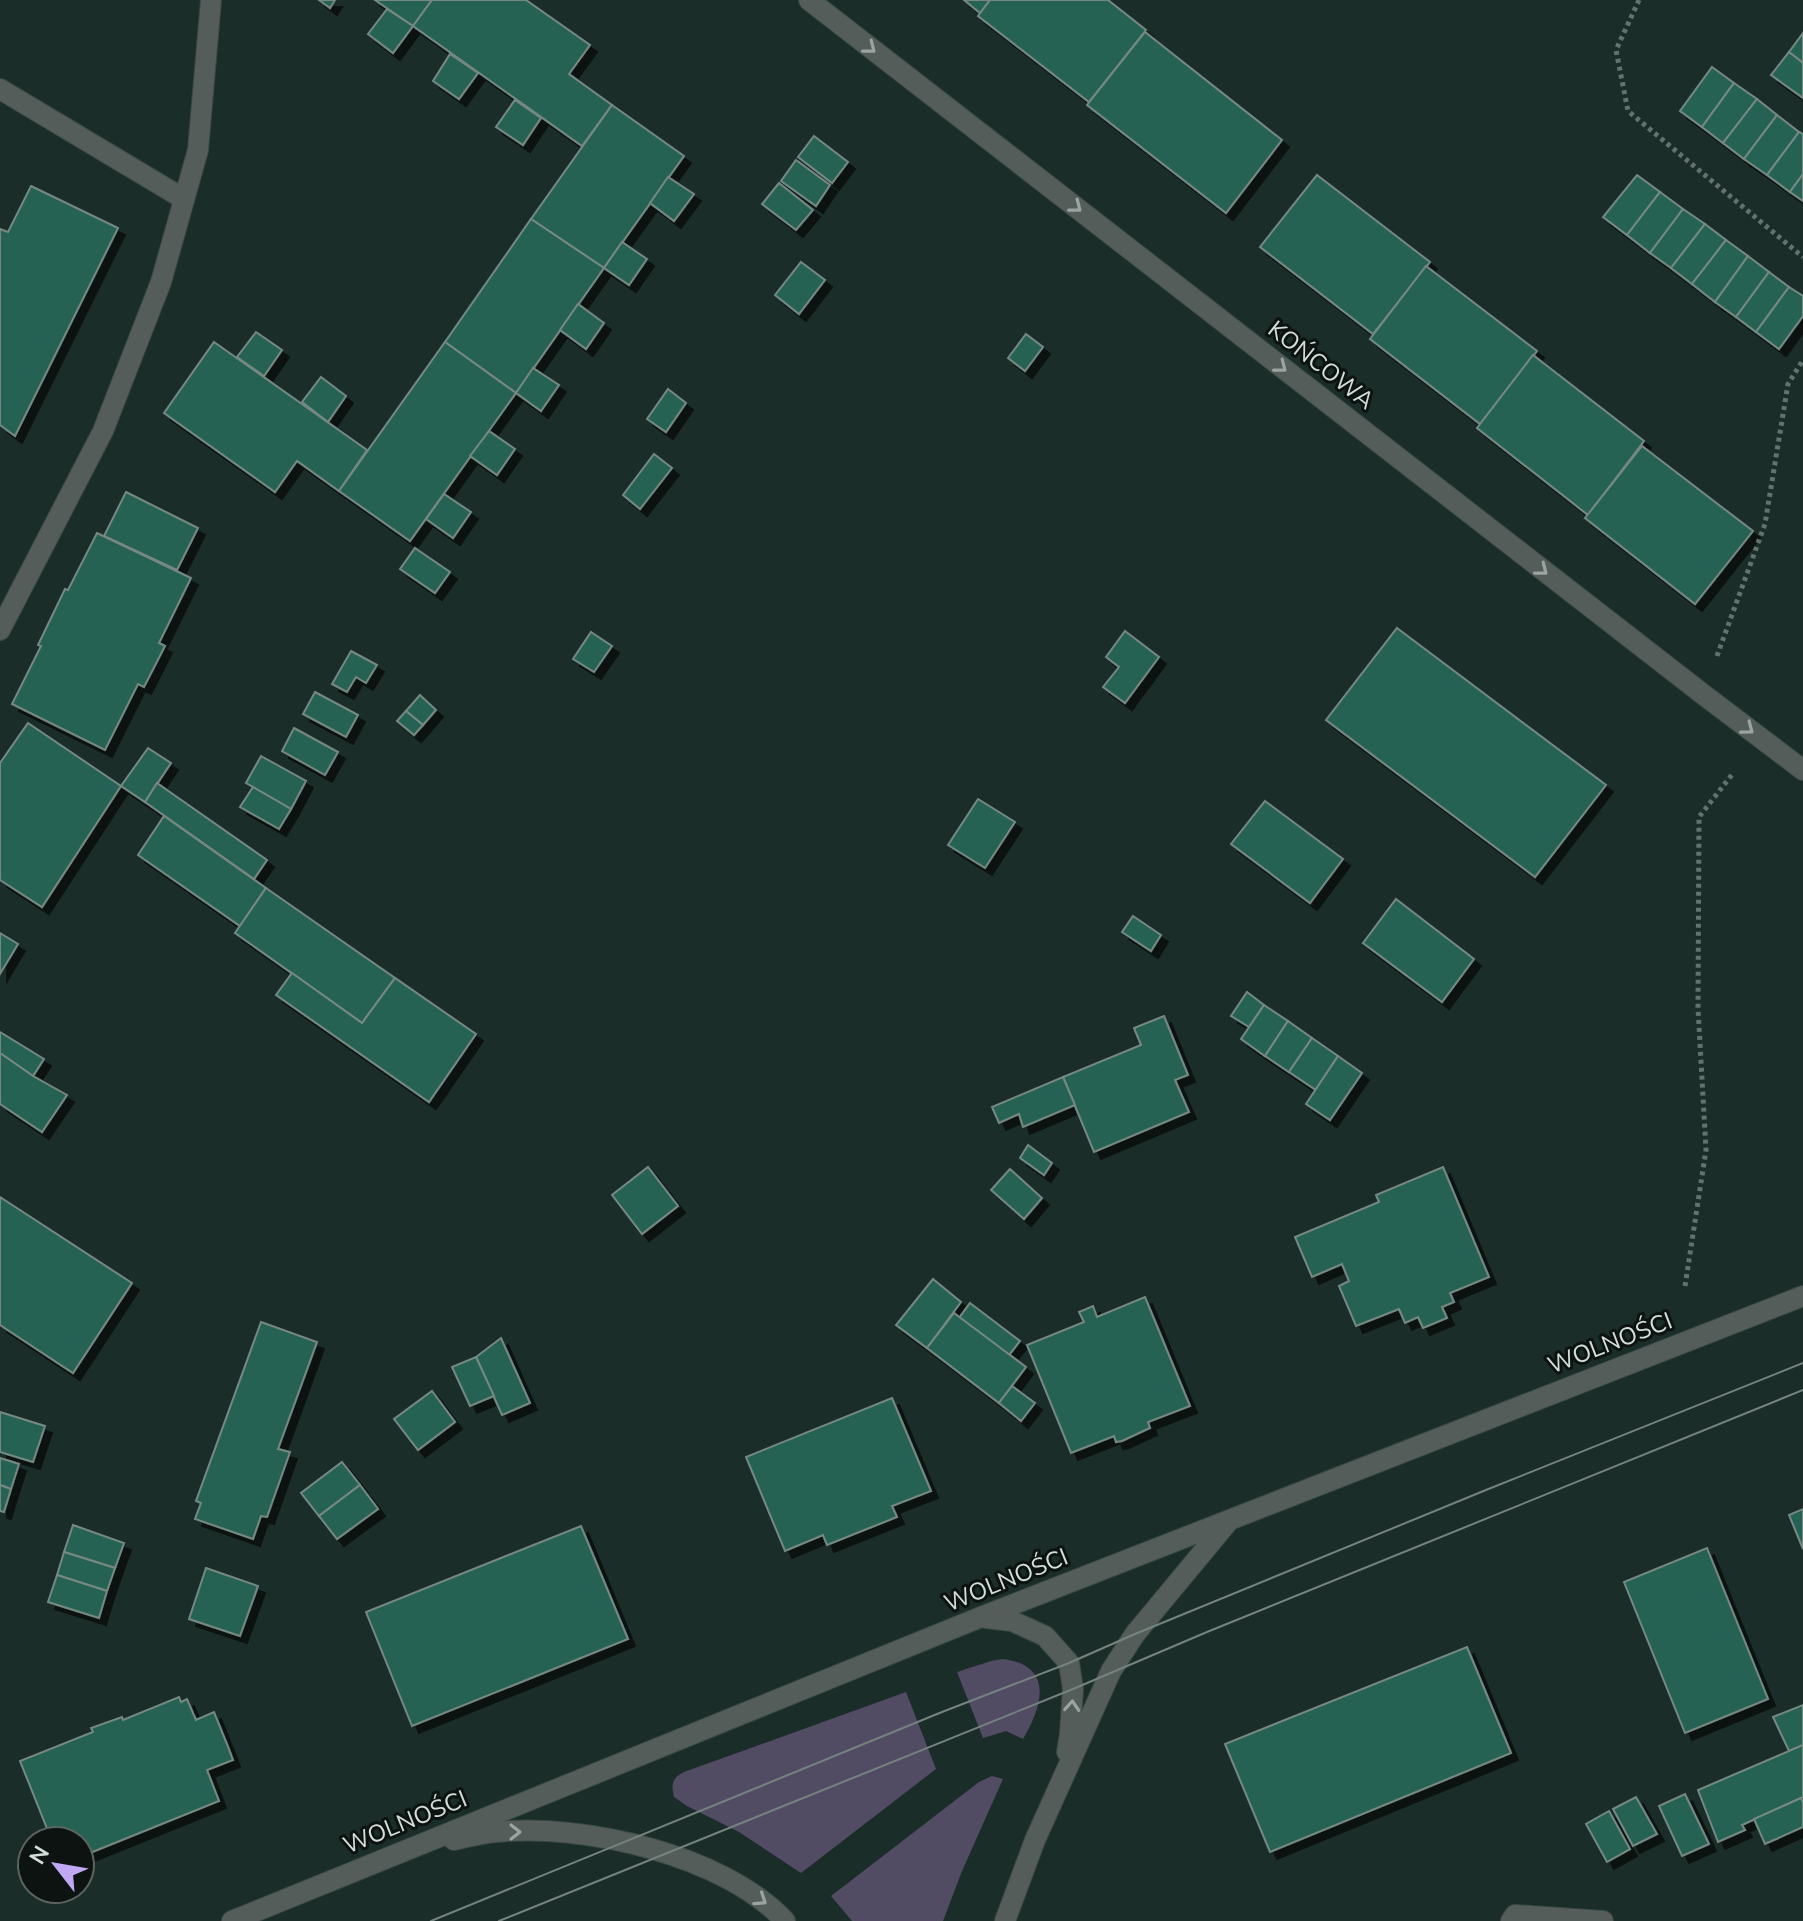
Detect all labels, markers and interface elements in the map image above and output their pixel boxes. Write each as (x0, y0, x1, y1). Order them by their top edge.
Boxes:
one-way arrow (861, 38, 876, 52)
one-way arrow (1067, 198, 1082, 212)
street label: KOŃCOWA (1261, 313, 1381, 417)
one-way arrow (1272, 357, 1287, 371)
one-way arrow (1533, 560, 1548, 574)
one-way arrow (1739, 719, 1754, 733)
street label: WOLNOŚCI (1543, 1305, 1677, 1381)
street label: WOLNOŚCI (939, 1541, 1073, 1619)
one-way arrow (1063, 1699, 1080, 1712)
street label: WOLNOŚCI (338, 1783, 472, 1861)
one-way arrow (509, 1823, 522, 1841)
north arrow (16, 1825, 96, 1905)
text: N (23, 1840, 57, 1870)
one-way arrow (753, 1890, 767, 1905)

